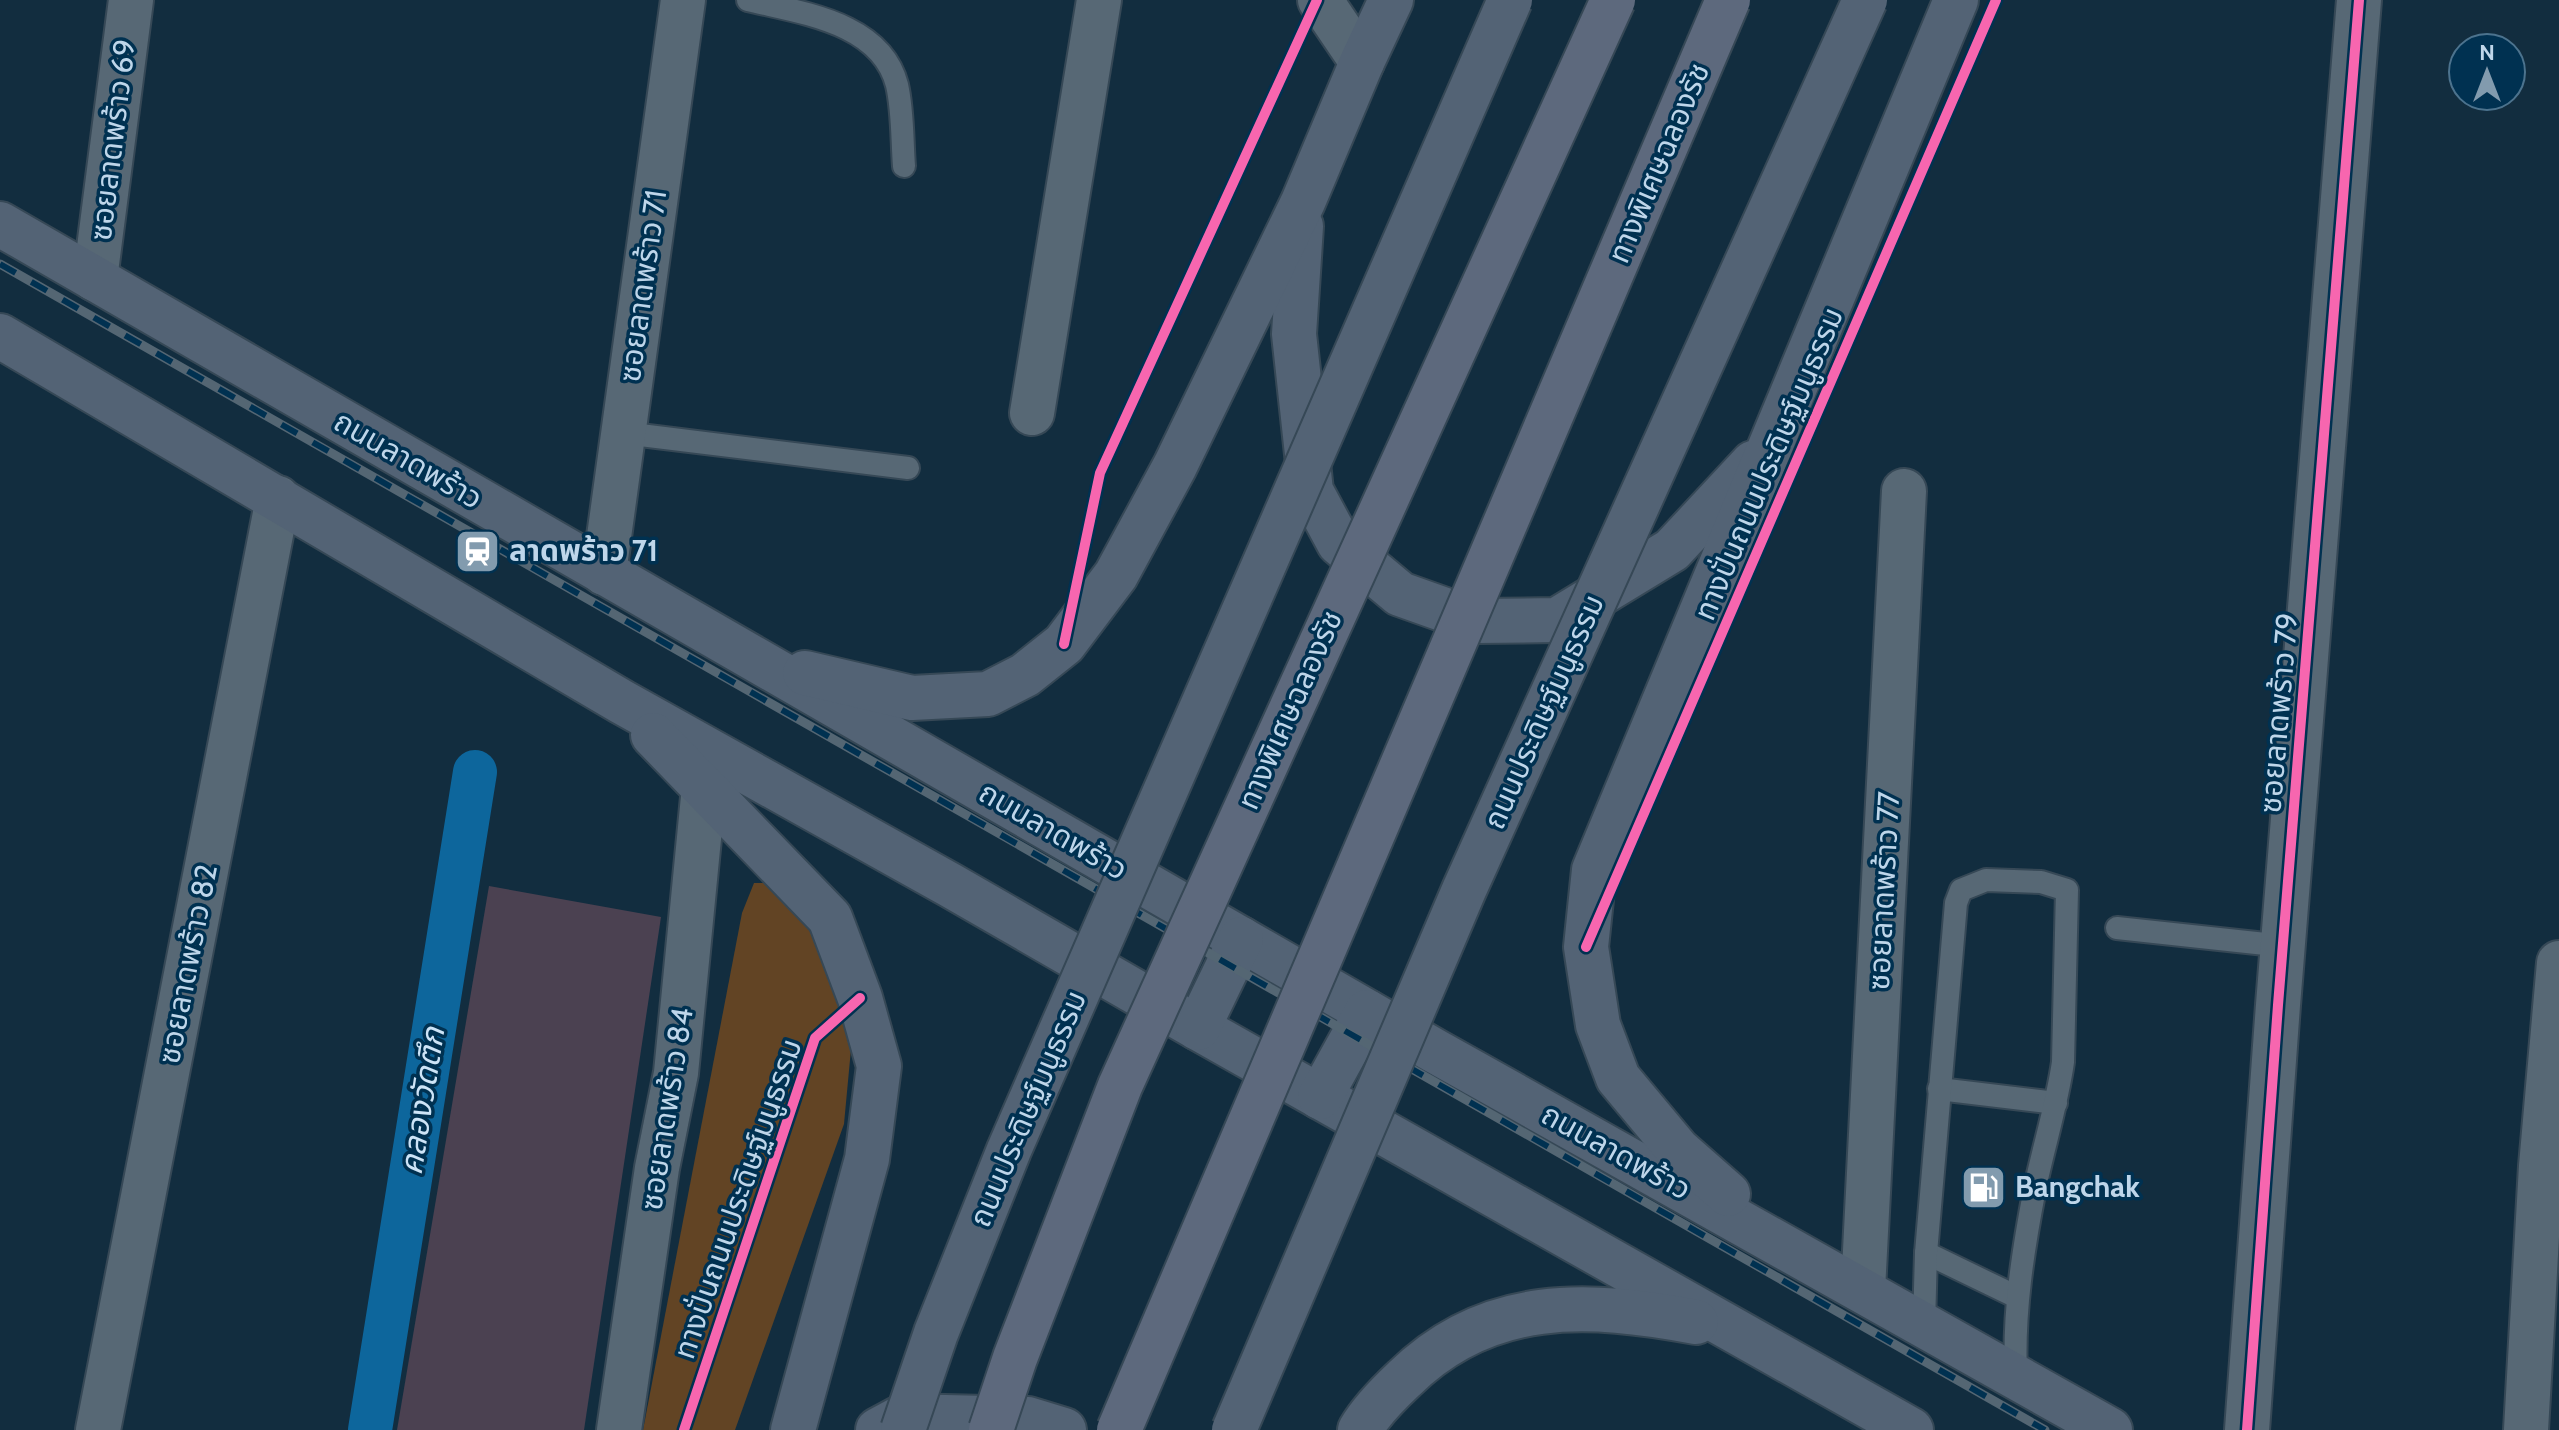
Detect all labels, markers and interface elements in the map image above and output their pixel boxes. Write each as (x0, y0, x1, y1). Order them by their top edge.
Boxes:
north arrow (2447, 32, 2527, 112)
street label: ซอยลาดพร้าว 69 (82, 37, 143, 243)
text: N (2479, 39, 2495, 66)
street label: ทางพิเศษฉลองรัช (1600, 57, 1717, 268)
street label: ซอยลาดพร้าว 71 (611, 188, 674, 384)
street label: ทางปั่นถนนประดิษฐ์มนูธรรม (1685, 302, 1851, 626)
street label: ถนนลาดพร้าว (328, 402, 489, 517)
station icon: ลาดพร้าว 71 (454, 527, 502, 575)
place label: ลาดพร้าว 71 (509, 532, 658, 569)
street label: ถนนประดิษฐ์มนูธรรม (1475, 589, 1612, 835)
street label: ทางพิเศษฉลองรัช (1229, 605, 1350, 815)
street label: ซอยลาดพร้าว 79 (2251, 611, 2306, 815)
street label: ถนนลาดพร้าว (973, 773, 1134, 888)
street label: ซอยลาดพร้าว 77 (1860, 791, 1907, 991)
street label: ซอยลาดพร้าว 82 (150, 861, 225, 1067)
street label: ถนนประดิษฐ์มนูธรรม (961, 985, 1094, 1232)
street label: ซอยลาดพร้าว 84 (632, 1005, 701, 1213)
water label: คลองวัดตึก (391, 1023, 453, 1177)
street label: ทางปั่นถนนประดิษฐ์มนูธรรม (665, 1034, 810, 1364)
street label: ถนนลาดพร้าว (1535, 1095, 1697, 1208)
fuel station icon: Bangchak (1960, 1163, 2008, 1211)
place label: Bangchak (2015, 1168, 2140, 1205)

